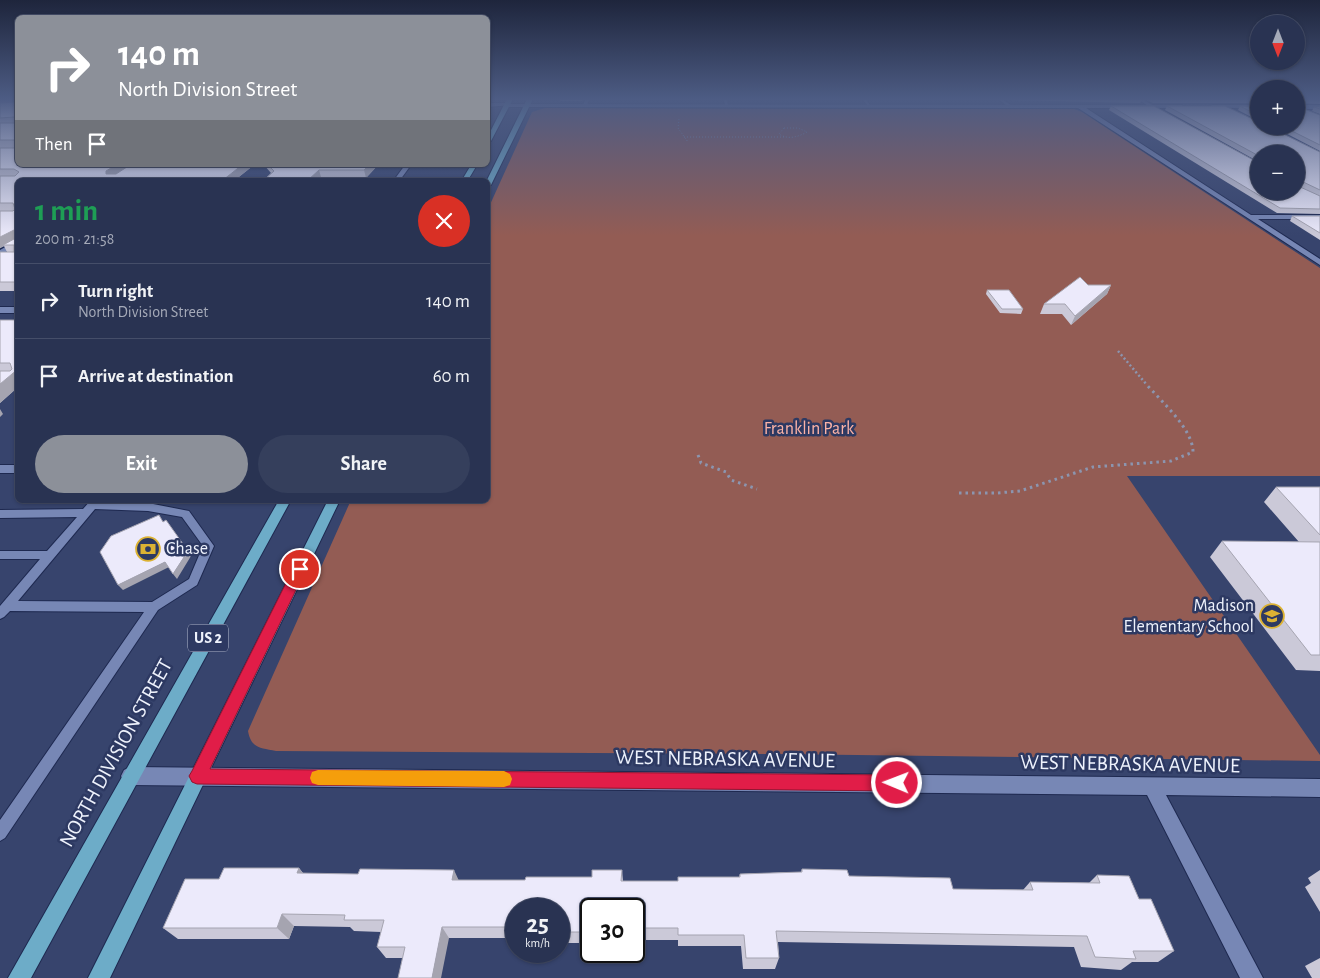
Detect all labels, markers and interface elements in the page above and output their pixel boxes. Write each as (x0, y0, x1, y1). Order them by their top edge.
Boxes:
north arrow (1250, 15, 1305, 70)
map controls (1250, 15, 1305, 200)
icon: right (35, 35, 100, 100)
text: 140 m (118, 37, 200, 72)
text: North Division Street (118, 78, 297, 100)
button: + (1250, 80, 1305, 135)
icon: arrive (83, 130, 111, 158)
text: Then (35, 135, 73, 154)
button: − (1250, 145, 1305, 200)
button: close (418, 195, 470, 247)
text: 1 min (35, 196, 98, 226)
text: 200 m · 21:58 (35, 231, 114, 247)
text: Turn right (78, 282, 153, 301)
icon: right (35, 287, 63, 315)
text: 140 m (426, 292, 470, 311)
text: North Division Street (78, 304, 208, 320)
icon: arrive (35, 362, 63, 390)
text: Arrive at destination (78, 367, 234, 386)
text: 60 m (433, 367, 470, 386)
park label: Franklin Park (764, 420, 855, 438)
button: Exit (35, 435, 248, 493)
button: Share (258, 435, 470, 493)
bank icon: Chase (135, 536, 161, 562)
place label: Chase (166, 540, 208, 558)
pin (279, 548, 321, 590)
icon: arrive (286, 555, 314, 583)
place label: Madison Elementary School (1124, 597, 1254, 636)
school or university icon: Madison Elementary School (1259, 603, 1285, 629)
road number: US 2 (188, 624, 228, 651)
street label: NORTH DIVISION STREET (56, 656, 176, 850)
street label: WEST NEBRASKA AVENUE (615, 747, 835, 771)
street label: WEST NEBRASKA AVENUE (1020, 752, 1240, 776)
position arrow (870, 756, 922, 808)
speed limit sign: 30 (580, 898, 645, 963)
text: 25 (526, 912, 549, 937)
text: km/h (525, 937, 550, 949)

